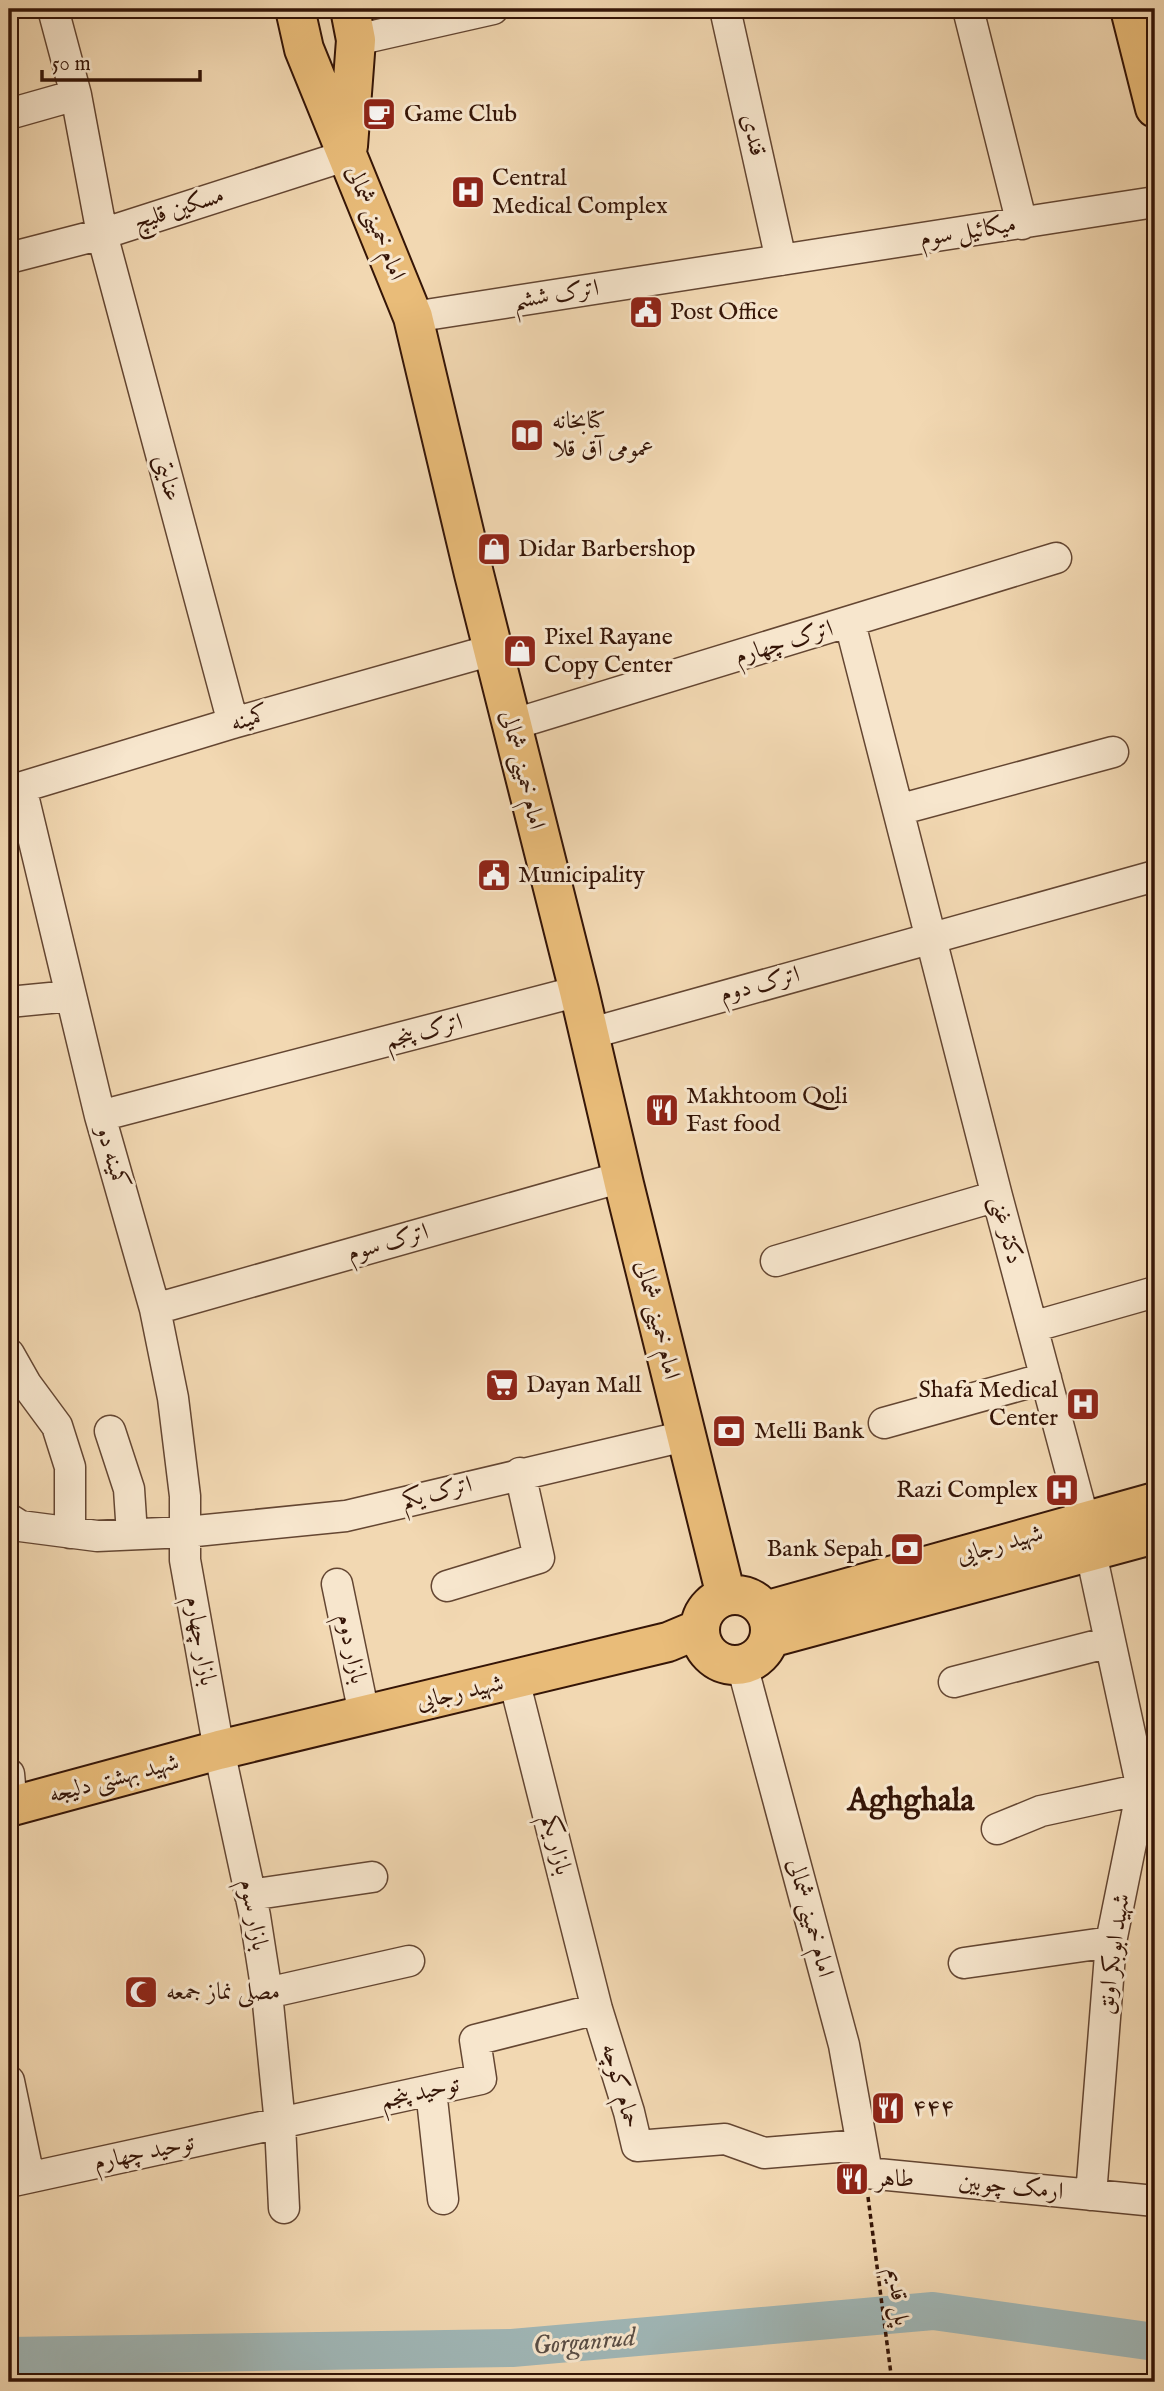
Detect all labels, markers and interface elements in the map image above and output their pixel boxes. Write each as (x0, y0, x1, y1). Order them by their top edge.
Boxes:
scale bar (42, 38, 200, 82)
text: 50 m (52, 51, 91, 78)
cafe icon: Game Club (360, 95, 398, 133)
place label: Game Club (404, 99, 517, 130)
street label: قندی (733, 111, 773, 159)
street label: امام خمینی شمالی (334, 161, 412, 287)
place label: Central Medical Complex (492, 163, 668, 222)
hospital icon: Central Medical Complex (449, 173, 487, 211)
street label: مسکین قلیچ (130, 180, 230, 242)
street label: میکائیل سوم (918, 209, 1019, 259)
street label: اترک ششم (511, 273, 602, 324)
public building icon: Post Office (627, 293, 665, 331)
place label: Post Office (670, 297, 778, 328)
place label: کتابخانه عمومی آق قلا (552, 406, 654, 465)
library icon: کتابخانه عمومی آق قلا (508, 416, 546, 454)
street label: عنایتی (146, 451, 188, 505)
shop icon: Didar Barbershop (475, 530, 513, 568)
place label: Didar Barbershop (518, 534, 696, 565)
street label: اترک چهارم (731, 613, 838, 676)
place label: Pixel Rayane Copy Center (544, 622, 673, 681)
shop icon: Pixel Rayane Copy Center (501, 632, 539, 670)
street label: کمینه (227, 698, 273, 740)
street label: امام خمینی شمالی (488, 707, 552, 834)
public building icon: Municipality (475, 856, 513, 894)
place label: Municipality (518, 860, 645, 891)
street label: اترک دوم (717, 959, 804, 1014)
street label: اترک پنجم (382, 1007, 468, 1062)
place label: Makhtoom Qoli Fast food (686, 1081, 848, 1140)
restaurant icon: Makhtoom Qoli Fast food (643, 1091, 681, 1129)
street label: کمینه دو (87, 1120, 136, 1193)
street label: دکتر غنی (982, 1193, 1030, 1267)
street label: اترک سوم (344, 1217, 433, 1273)
street label: امام خمینی شمالی (623, 1257, 687, 1384)
supermarket icon: Dayan Mall (483, 1366, 521, 1404)
place label: Dayan Mall (526, 1370, 642, 1401)
place label: Shafa Medical Center (918, 1375, 1058, 1434)
hospital icon: Shafa Medical Center (1064, 1385, 1102, 1423)
bank icon: Melli Bank (710, 1412, 748, 1450)
place label: Melli Bank (754, 1416, 864, 1447)
street label: اترک یکم (399, 1469, 477, 1522)
hospital icon: Razi Complex (1043, 1471, 1081, 1509)
place label: Razi Complex (896, 1475, 1038, 1506)
street label: شهید رجایی (953, 1518, 1047, 1572)
bank icon: Bank Sepah (888, 1530, 926, 1568)
place label: Bank Sepah (766, 1534, 883, 1565)
street label: بازار چهارم (173, 1594, 223, 1689)
street label: بازار دوم (325, 1611, 374, 1688)
street label: شهید رجایی (413, 1668, 507, 1718)
street label: شهید بهشتی دلیجه (45, 1747, 183, 1811)
district label: Aghghala (846, 1781, 976, 1822)
street label: بازار یکم (529, 1812, 578, 1879)
street label: امام خمینی شمالی (775, 1855, 841, 1982)
street label: بازار سوم (227, 1876, 275, 1954)
street label: شهید ابوبکر اونق (1090, 1892, 1138, 2016)
mosque icon: مصلی نماز جمعه (122, 1973, 160, 2011)
place label: مصلی نماز جمعه (166, 1977, 280, 2008)
street label: حمام کوچه (589, 2040, 647, 2133)
street label: توحید پنجم (378, 2069, 464, 2122)
restaurant icon: ۴۴۴ (869, 2089, 907, 2127)
place label: ۴۴۴ (912, 2093, 954, 2124)
street label: توحید چهارم (91, 2127, 198, 2183)
restaurant icon: طاهر (833, 2160, 871, 2198)
place label: طاهر (873, 2164, 914, 2195)
street label: ارمک چوبین (957, 2166, 1065, 2208)
street label: پل قدیم (875, 2266, 918, 2330)
water label: Gorganrud (531, 2321, 638, 2364)

